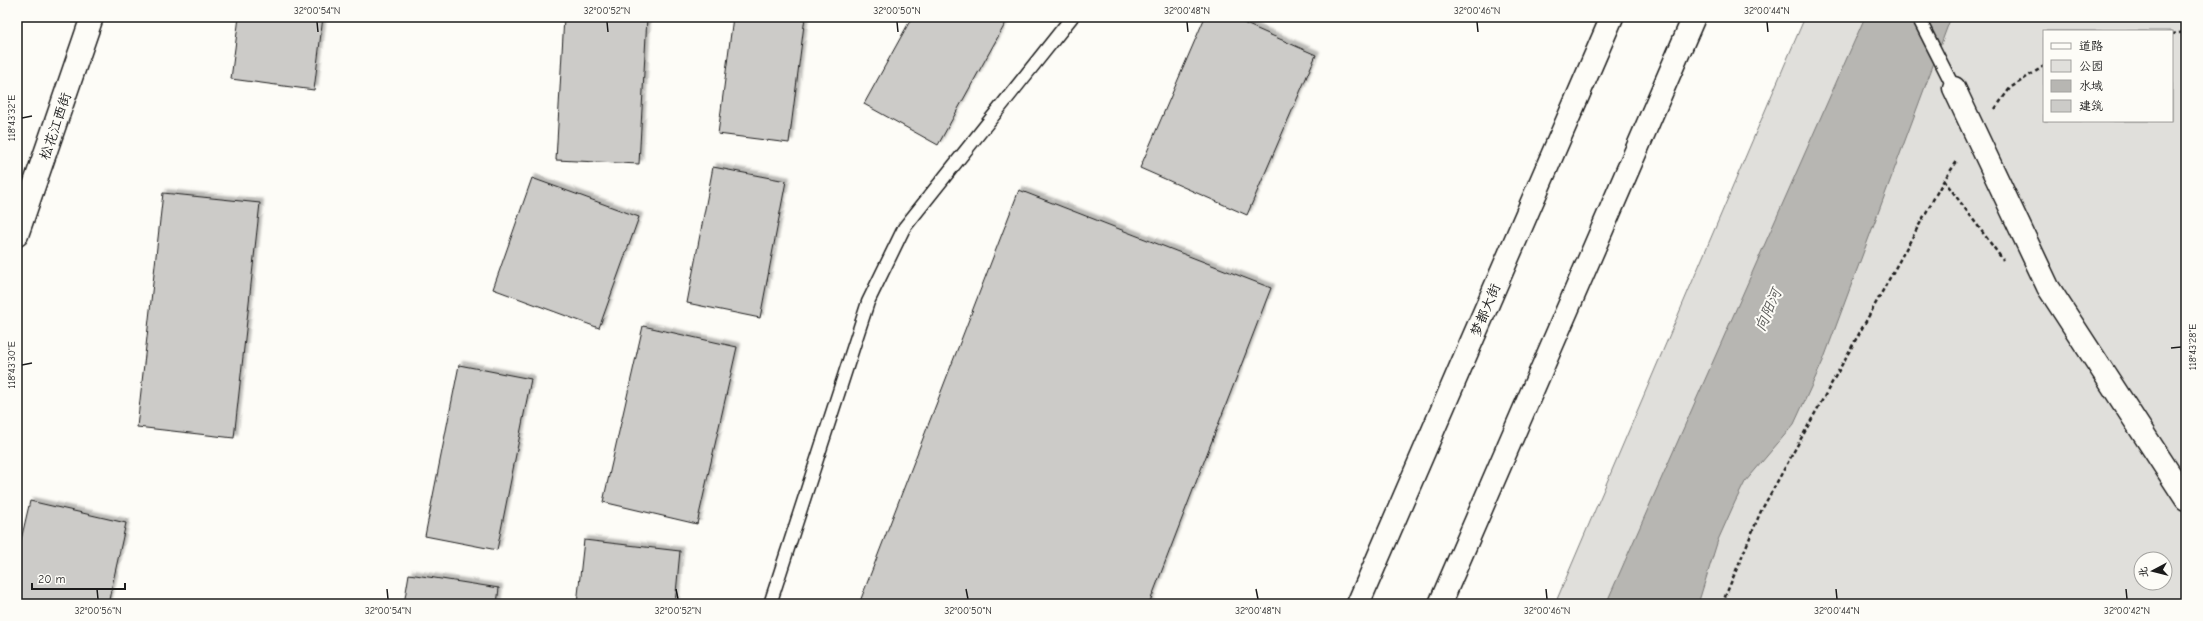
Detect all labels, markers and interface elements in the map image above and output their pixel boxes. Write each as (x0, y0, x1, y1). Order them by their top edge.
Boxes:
text: 32°00'54"N (294, 5, 340, 17)
text: 32°00'52"N (584, 5, 630, 17)
text: 32°00'50"N (873, 5, 921, 17)
text: 32°00'48"N (1164, 5, 1210, 17)
text: 32°00'46"N (1454, 5, 1500, 17)
text: 32°00'44"N (1744, 5, 1790, 17)
legend (2043, 30, 2173, 122)
text: 道路 (2079, 39, 2103, 53)
text: 公园 (2079, 59, 2103, 73)
text: 水域 (2079, 79, 2103, 93)
street label: 松花江西街 (36, 90, 75, 162)
text: 118°43'32"E (6, 95, 18, 141)
text: 建筑 (2079, 99, 2103, 113)
street label: 梦都大街 (1467, 281, 1504, 339)
water label: 向阳河 (1751, 283, 1787, 334)
text: 118°43'28"E (2187, 324, 2199, 370)
text: 118°43'30"E (6, 341, 18, 389)
north arrow (2133, 551, 2173, 591)
scale bar (32, 565, 125, 591)
text: 北 (2136, 566, 2151, 578)
text: 20 m (38, 572, 66, 586)
text: 32°00'56"N (74, 605, 122, 617)
text: 32°00'54"N (365, 605, 411, 617)
text: 32°00'52"N (655, 605, 701, 617)
text: 32°00'50"N (944, 605, 992, 617)
text: 32°00'48"N (1235, 605, 1281, 617)
text: 32°00'46"N (1524, 605, 1570, 617)
text: 32°00'44"N (1814, 605, 1860, 617)
text: 32°00'42"N (2104, 605, 2150, 617)

